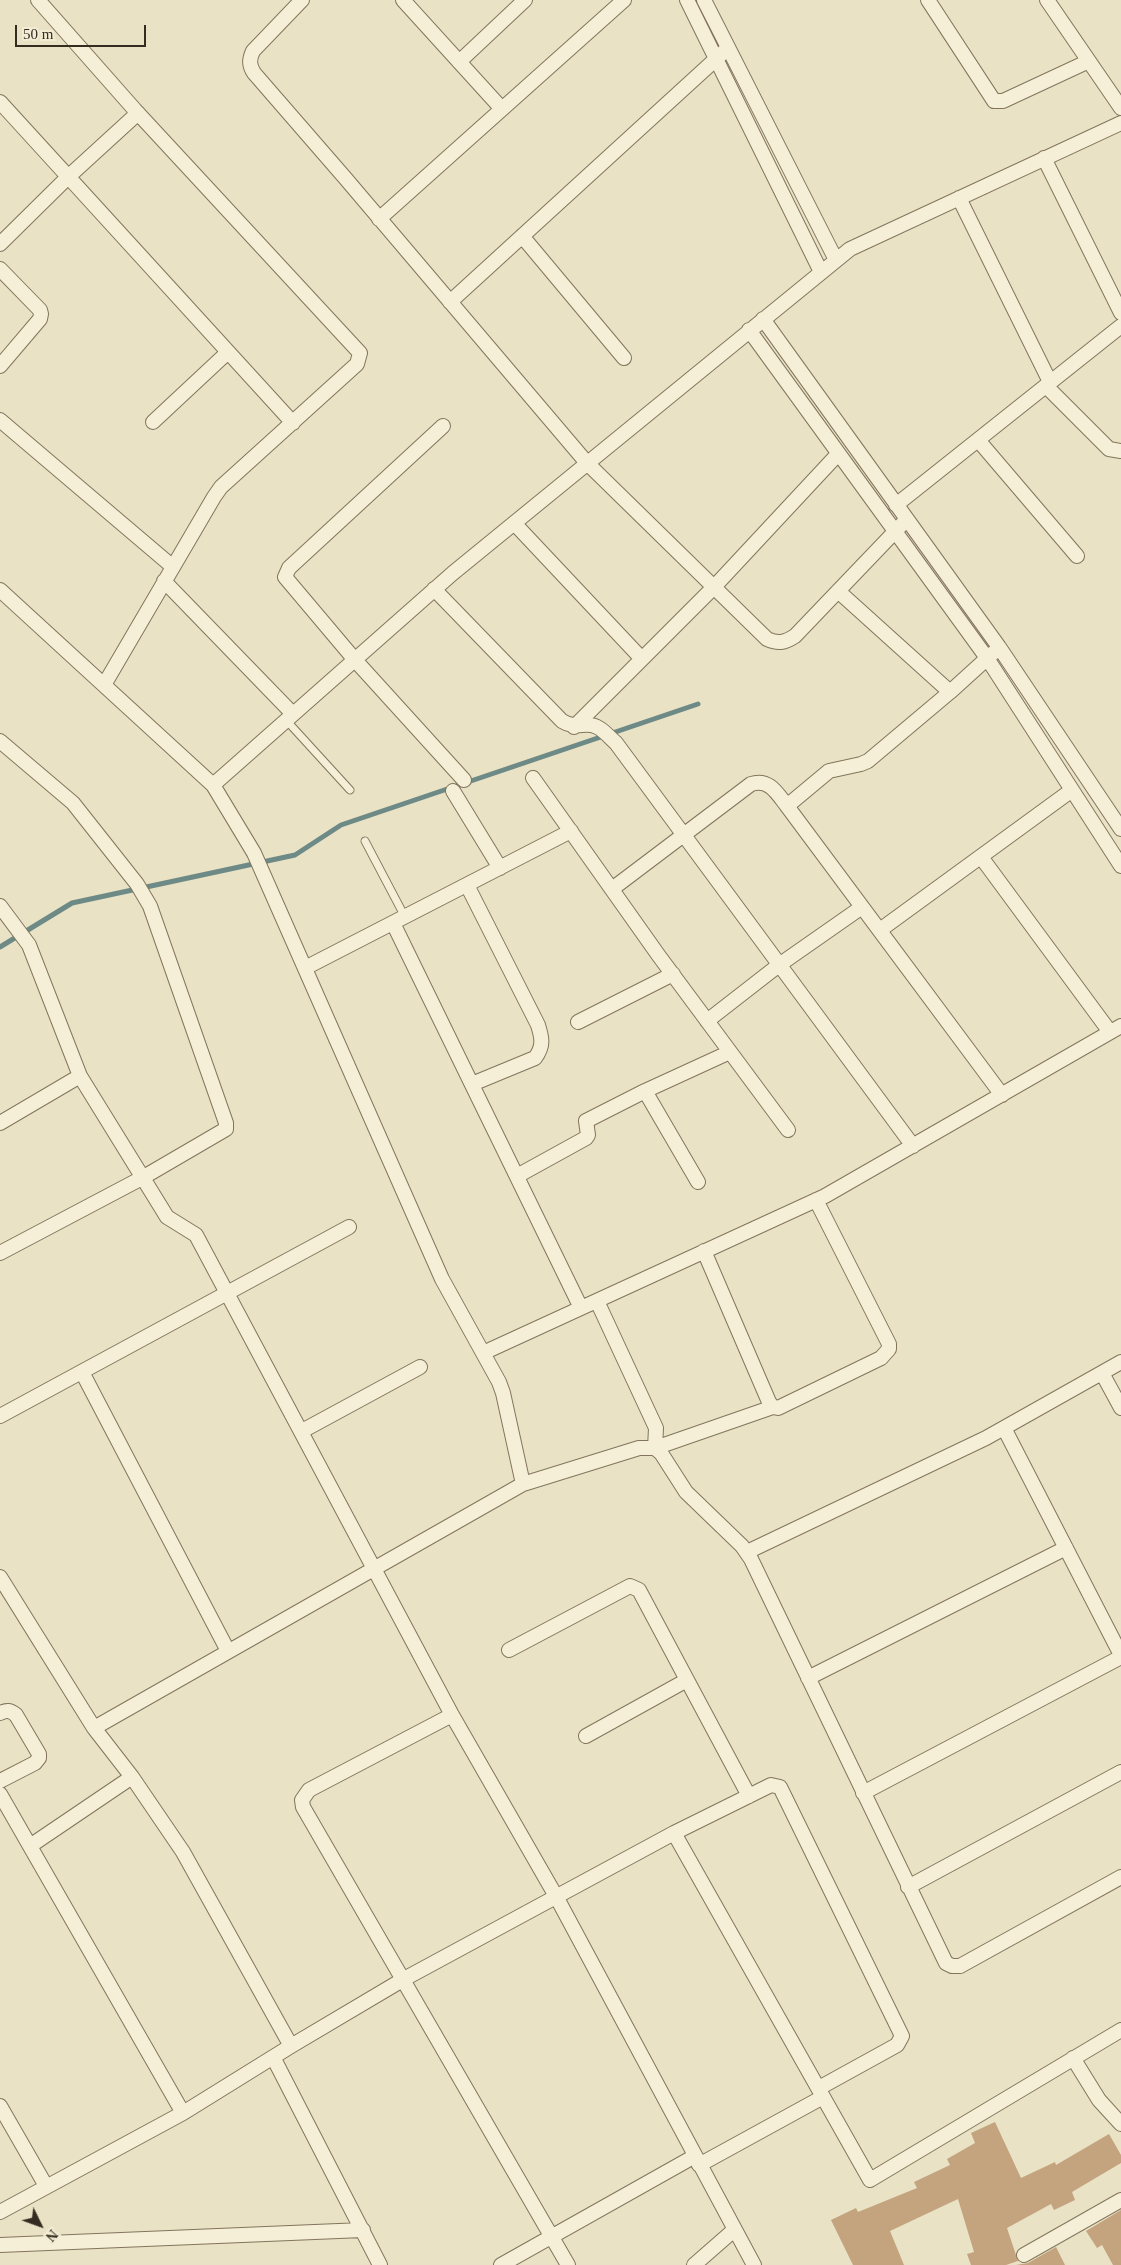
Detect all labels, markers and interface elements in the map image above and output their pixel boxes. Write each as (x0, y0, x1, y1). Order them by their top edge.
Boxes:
scale bar (18, 15, 149, 47)
text: 50 m (23, 26, 53, 42)
north arrow (15, 2200, 65, 2250)
text: N (43, 2227, 60, 2244)

